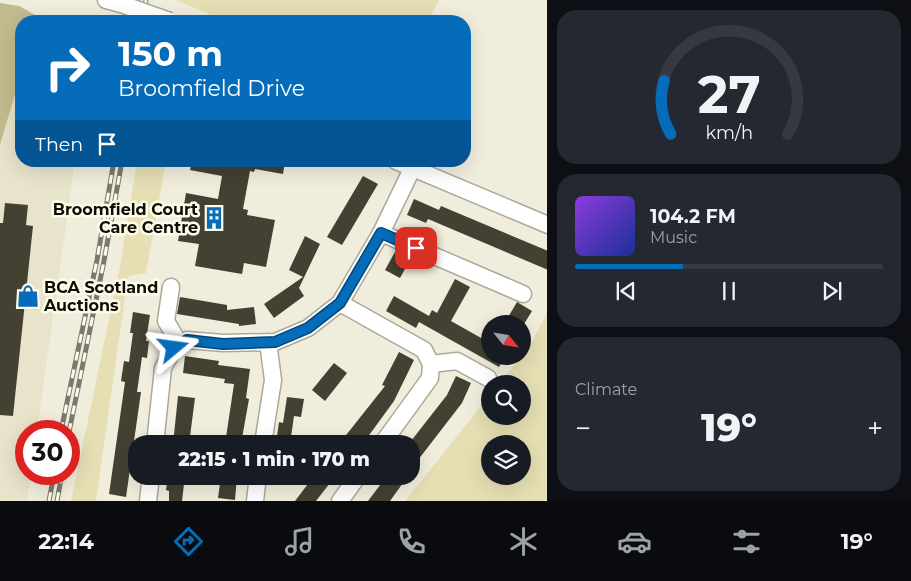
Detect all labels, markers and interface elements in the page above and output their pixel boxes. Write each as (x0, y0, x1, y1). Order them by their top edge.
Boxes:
text: 150 m (118, 32, 223, 75)
icon: right (35, 35, 100, 100)
text: 27 (698, 63, 760, 126)
text: Broomfield Drive (118, 75, 305, 102)
text: km/h (705, 122, 753, 143)
icon: arrive (93, 130, 121, 158)
text: Then (35, 133, 83, 156)
place label: Broomfield Court Care Centre (53, 200, 198, 237)
building icon: Broomfield Court Care Centre (201, 205, 227, 231)
text: 104.2 FM (650, 205, 736, 228)
pin (395, 227, 437, 269)
text: Music (650, 228, 697, 247)
icon: arrive (402, 234, 430, 262)
icon: previous (612, 277, 640, 305)
icon: pause (715, 277, 743, 305)
icon: next (818, 277, 846, 305)
place label: BCA Scotland Auctions (43, 278, 158, 315)
shop icon: BCA Scotland Auctions (15, 283, 41, 309)
north arrow (481, 315, 531, 365)
map controls (481, 315, 531, 485)
position arrow (147, 321, 199, 373)
button: search (481, 375, 531, 425)
text: Climate (575, 380, 637, 399)
text: 19° (701, 404, 757, 451)
text: − (575, 411, 591, 445)
text: + (867, 411, 883, 445)
speed limit sign: 30 (15, 420, 80, 485)
button: layers (481, 435, 531, 485)
text: 22:15 · 1 min · 170 m (178, 448, 370, 471)
icon: directions (171, 524, 206, 559)
icon: music (282, 524, 317, 559)
icon: phone (394, 524, 429, 559)
icon: climate (506, 524, 541, 559)
icon: car (617, 524, 652, 559)
icon: filters (729, 524, 764, 559)
text: 22:14 (38, 528, 94, 555)
text: 19° (841, 528, 873, 555)

